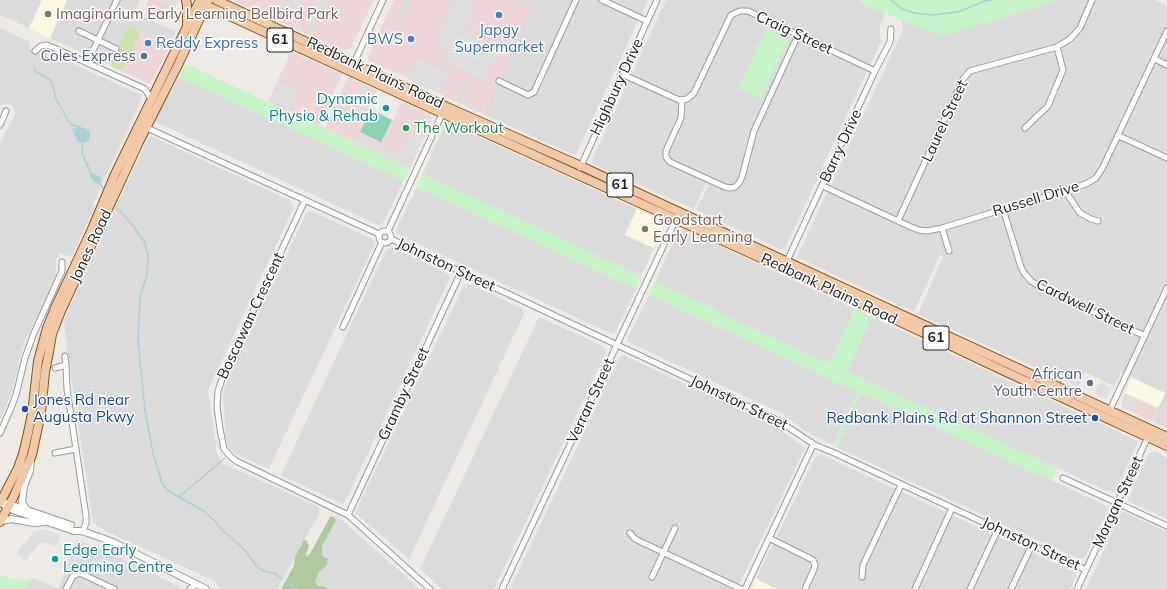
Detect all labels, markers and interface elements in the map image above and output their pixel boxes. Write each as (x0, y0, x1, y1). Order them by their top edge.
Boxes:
place label: Imaginarium Early Learning Bellbird Park (56, 5, 339, 23)
street label: Craig Street (753, 7, 835, 59)
marker: Imaginarium Early Learning Bellbird Park (43, 9, 53, 19)
marker: Japgy Supermarket (494, 10, 504, 20)
place label: Japgy Supermarket (454, 21, 544, 56)
road number: 61 (267, 28, 293, 52)
place label: BWS (367, 30, 403, 48)
street label: Redbank Plains Road (304, 33, 446, 113)
place label: Reddy Express (156, 34, 258, 52)
marker: BWS (406, 34, 416, 44)
street label: Highbury Drive (587, 36, 647, 138)
marker: Reddy Express (143, 38, 153, 48)
place label: Coles Express (40, 47, 136, 65)
marker: Coles Express (139, 51, 149, 61)
street label: Laurel Street (918, 77, 972, 165)
place label: Dynamic Physio & Rehab (269, 90, 378, 125)
marker: Dynamic Physio & Rehab (381, 103, 391, 113)
street label: Barry Drive (816, 107, 866, 185)
place label: The Workout (414, 119, 504, 137)
marker: The Workout (401, 123, 411, 133)
road number: 61 (607, 173, 633, 197)
street label: Russell Drive (991, 177, 1081, 221)
street label: Jones Road (66, 207, 116, 285)
place label: Goodstart Early Learning (653, 211, 753, 246)
marker: Goodstart Early Learning (640, 224, 650, 234)
street label: Johnston Street (394, 234, 498, 296)
street label: Redbank Plains Road (758, 249, 900, 329)
street label: Boscawan Crescent (214, 250, 288, 382)
street label: Cardwell Street (1033, 275, 1137, 339)
road number: 61 (923, 326, 949, 350)
street label: Gramby Street (375, 345, 433, 443)
street label: Verran Street (563, 356, 619, 446)
place label: African Youth Centre (993, 365, 1082, 400)
street label: Johnston Street (687, 372, 791, 434)
marker: African Youth Centre (1085, 378, 1095, 388)
place label: Jones Rd near Augusta Pkwy (33, 391, 134, 426)
marker: Jones Rd near Augusta Pkwy (20, 404, 30, 414)
place label: Redbank Plains Rd at Shannon Street (826, 409, 1087, 427)
marker: Redbank Plains Rd at Shannon Street (1090, 413, 1100, 423)
street label: Morgan Street (1089, 453, 1147, 551)
street label: Johnston Street (979, 513, 1083, 575)
place label: Edge Early Learning Centre (63, 541, 173, 576)
marker: Edge Early Learning Centre (50, 554, 60, 564)

